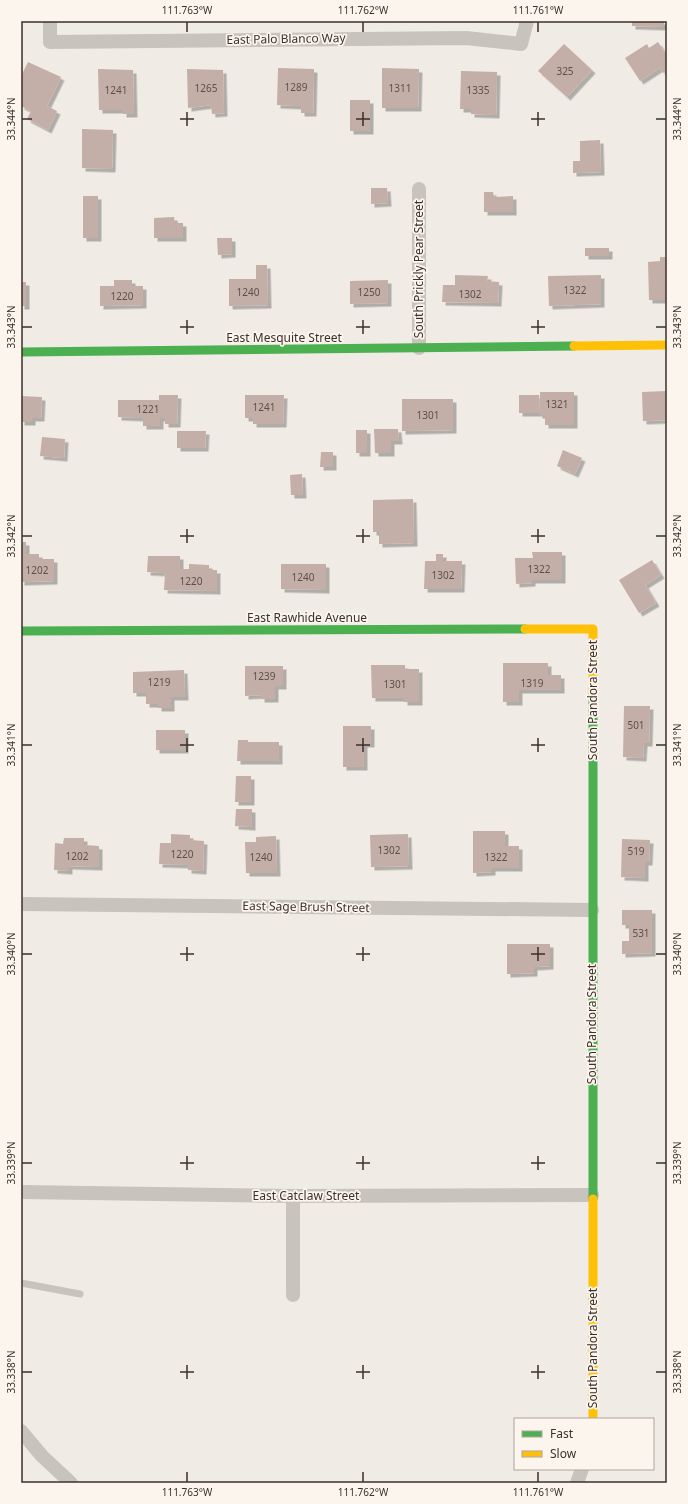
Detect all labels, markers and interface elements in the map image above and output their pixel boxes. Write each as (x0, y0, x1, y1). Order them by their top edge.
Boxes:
text: 111.763°W (162, 3, 213, 17)
text: 111.762°W (338, 3, 389, 17)
text: 111.761°W (513, 3, 564, 17)
street label: East Palo Blanco Way (226, 29, 347, 48)
house number: 325 (556, 64, 574, 78)
house number: 1289 (285, 80, 308, 94)
house number: 1265 (195, 81, 218, 95)
house number: 1311 (389, 81, 411, 95)
house number: 1241 (105, 83, 127, 97)
house number: 1335 (467, 83, 490, 97)
text: 33.344°N (4, 97, 18, 141)
text: 33.344°N (670, 97, 684, 141)
street label: South Prickly Pear Street (410, 199, 427, 338)
house number: 1322 (564, 283, 587, 297)
house number: 1240 (237, 285, 260, 299)
house number: 1250 (358, 285, 381, 299)
house number: 1302 (459, 287, 482, 301)
house number: 1220 (111, 289, 134, 303)
text: 33.343°N (4, 305, 18, 349)
text: 33.343°N (670, 305, 684, 349)
street label: East Mesquite Street (226, 329, 342, 346)
house number: 1321 (546, 397, 568, 411)
house number: 1241 (253, 400, 275, 414)
house number: 1221 (137, 402, 159, 416)
house number: 1301 (417, 408, 439, 422)
text: 33.342°N (4, 514, 18, 558)
text: 33.342°N (670, 514, 684, 558)
house number: 1322 (528, 562, 551, 576)
house number: 1202 (26, 563, 49, 577)
house number: 1302 (432, 568, 455, 582)
house number: 1240 (292, 570, 315, 584)
house number: 1220 (180, 574, 203, 588)
street label: East Rawhide Avenue (247, 609, 367, 626)
street label: South Pandora Street (584, 639, 601, 760)
house number: 1239 (253, 669, 276, 683)
house number: 1219 (148, 675, 171, 689)
house number: 1319 (521, 676, 544, 690)
house number: 1301 (384, 677, 406, 691)
house number: 501 (627, 718, 645, 732)
text: 33.341°N (4, 723, 18, 767)
text: 33.341°N (670, 723, 684, 767)
house number: 1302 (378, 843, 401, 857)
house number: 519 (627, 844, 645, 858)
house number: 1220 (171, 847, 194, 861)
house number: 1202 (66, 849, 89, 863)
house number: 1240 (250, 850, 273, 864)
house number: 1322 (485, 850, 508, 864)
street label: East Sage Brush Street (242, 897, 370, 916)
house number: 531 (632, 926, 650, 940)
text: 33.340°N (4, 932, 18, 976)
text: 33.340°N (670, 932, 684, 976)
street label: South Pandora Street (583, 963, 600, 1084)
text: 33.339°N (4, 1141, 18, 1185)
text: 33.339°N (670, 1141, 684, 1185)
street label: East Catclaw Street (253, 1187, 360, 1204)
street label: South Pandora Street (584, 1287, 601, 1408)
text: 33.338°N (4, 1350, 18, 1394)
text: 33.338°N (670, 1350, 684, 1394)
legend (514, 1418, 654, 1470)
text: Fast (550, 1425, 574, 1442)
text: Slow (550, 1445, 577, 1462)
text: 111.763°W (162, 1485, 213, 1499)
text: 111.762°W (338, 1485, 389, 1499)
text: 111.761°W (513, 1485, 564, 1499)

